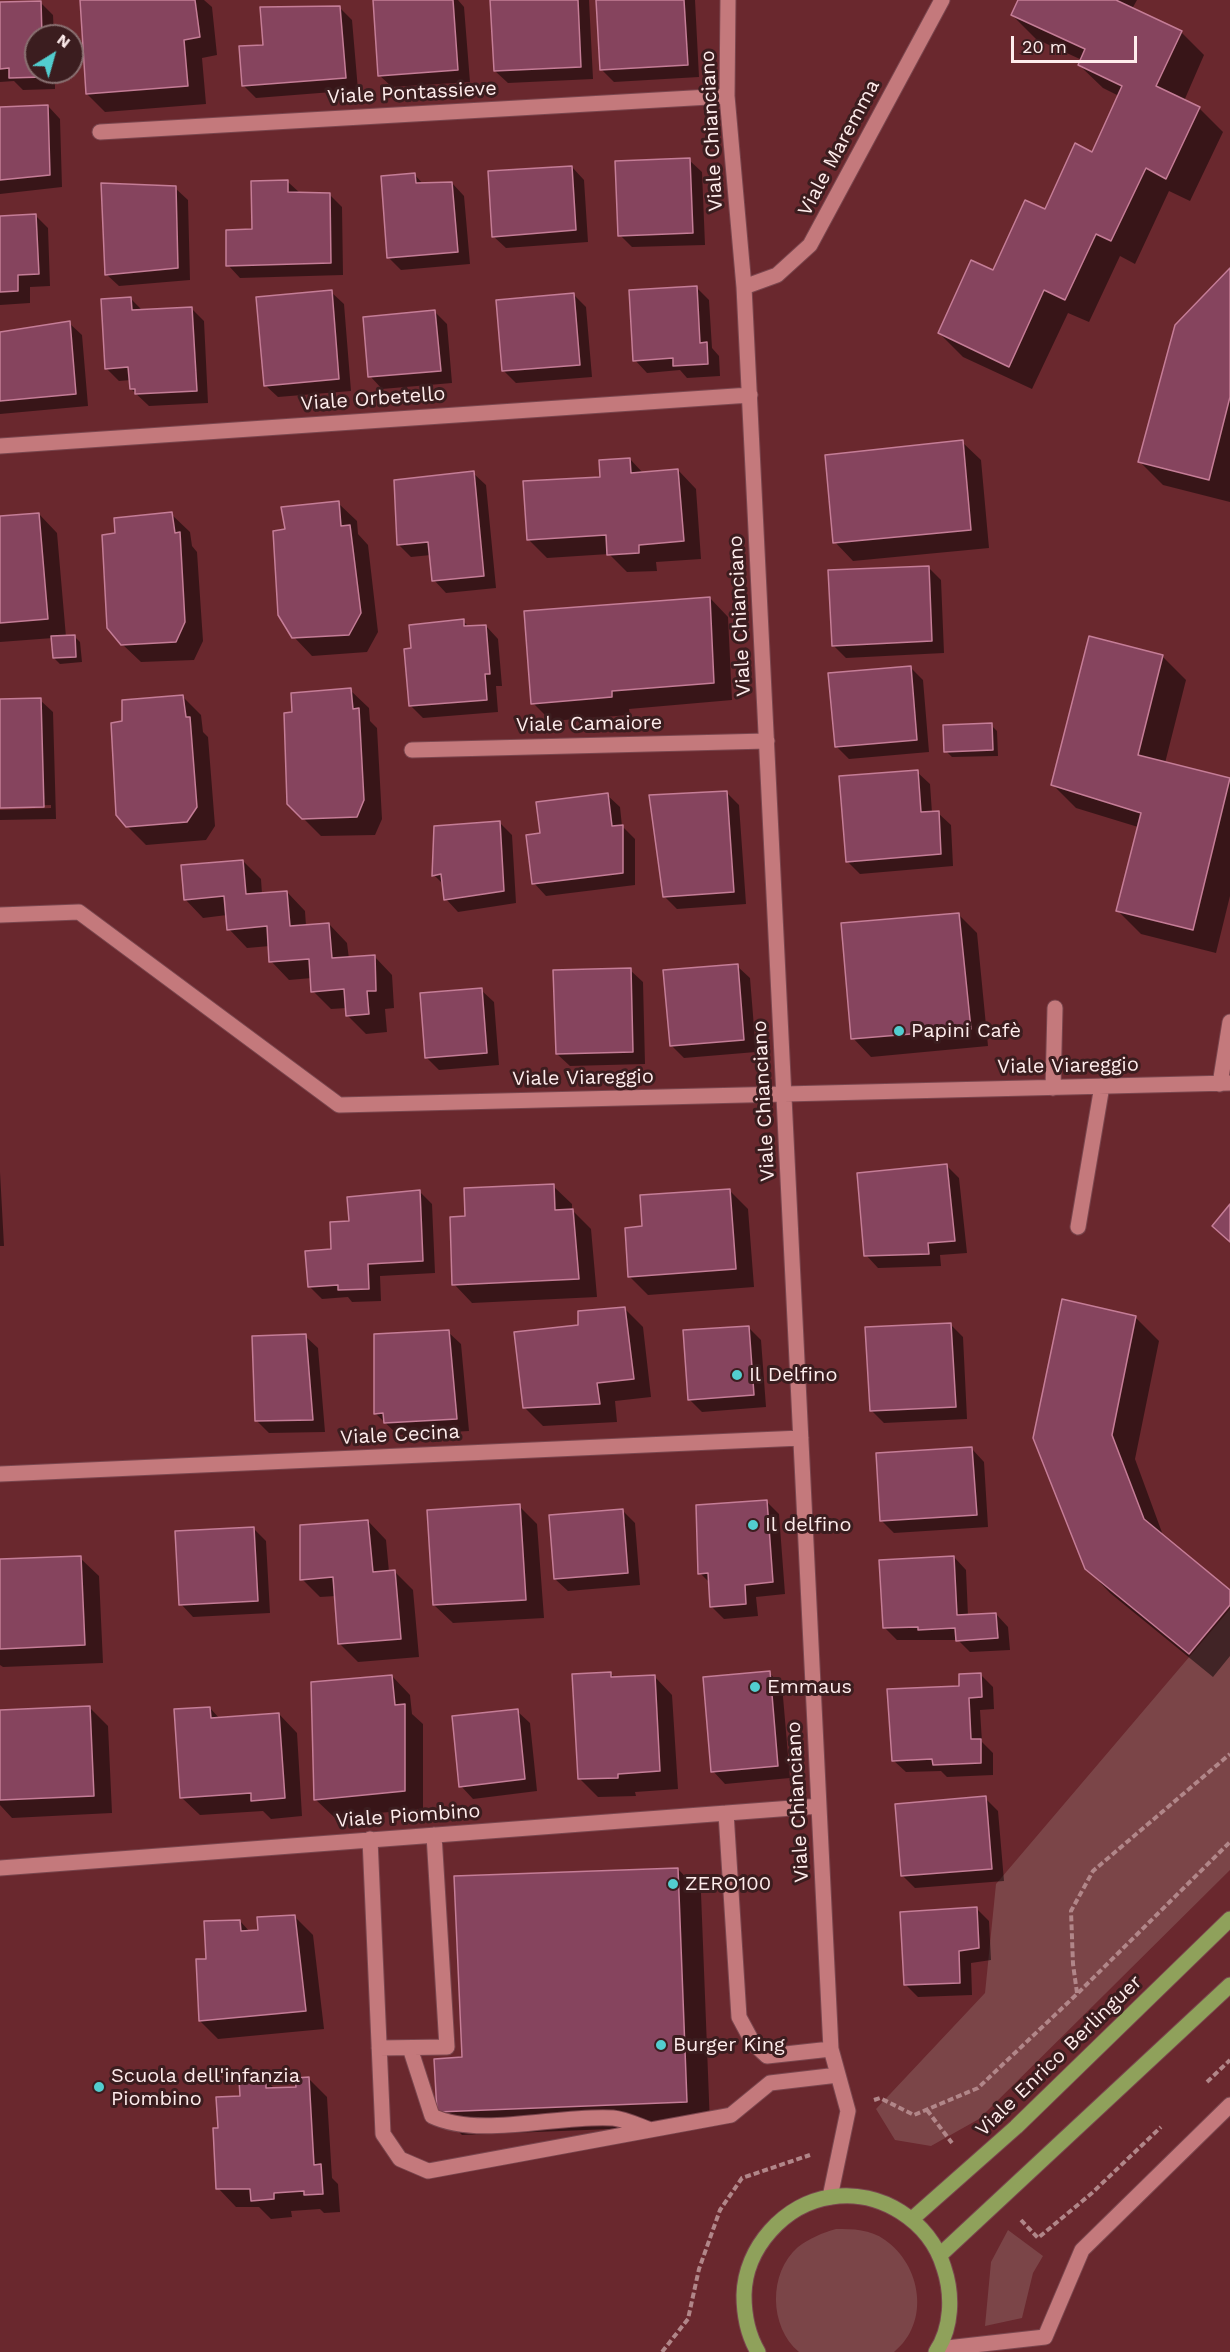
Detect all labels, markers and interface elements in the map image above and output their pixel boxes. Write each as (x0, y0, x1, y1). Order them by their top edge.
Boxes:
north arrow (24, 24, 84, 84)
scale bar (1014, 24, 1140, 62)
text: N (53, 30, 74, 52)
text: 20 m (1022, 36, 1067, 57)
street label: Viale Chianciano (696, 50, 728, 212)
street label: Viale Maremma (793, 76, 885, 220)
street label: Viale Pontassieve (327, 77, 497, 109)
street label: Viale Orbetello (300, 382, 446, 416)
street label: Viale Chianciano (724, 535, 756, 697)
street label: Viale Camaiore (516, 711, 662, 737)
place label: Papini Cafè (911, 1019, 1021, 1043)
street label: Viale Chianciano (748, 1020, 780, 1182)
marker: Papini Cafè (892, 1024, 906, 1038)
street label: Viale Viareggio (997, 1053, 1139, 1079)
street label: Viale Viareggio (512, 1065, 654, 1091)
place label: Il Delfino (749, 1363, 837, 1387)
marker: Il Delfino (730, 1368, 744, 1382)
street label: Viale Cecina (340, 1420, 460, 1450)
place label: Il delfino (765, 1513, 851, 1537)
marker: Il delfino (746, 1518, 760, 1532)
place label: Emmaus (767, 1675, 852, 1699)
marker: Emmaus (748, 1680, 762, 1694)
street label: Viale Chianciano (782, 1721, 814, 1883)
street label: Viale Piombino (335, 1799, 481, 1833)
place label: ZERO100 (685, 1872, 771, 1896)
marker: ZERO100 (666, 1877, 680, 1891)
street label: Viale Enrico Berlinguer (971, 1970, 1147, 2142)
place label: Burger King (673, 2033, 785, 2057)
marker: Burger King (654, 2038, 668, 2052)
place label: Scuola dell'infanzia Piombino (111, 2064, 300, 2111)
marker: Scuola dell'infanzia Piombino (92, 2080, 106, 2094)

